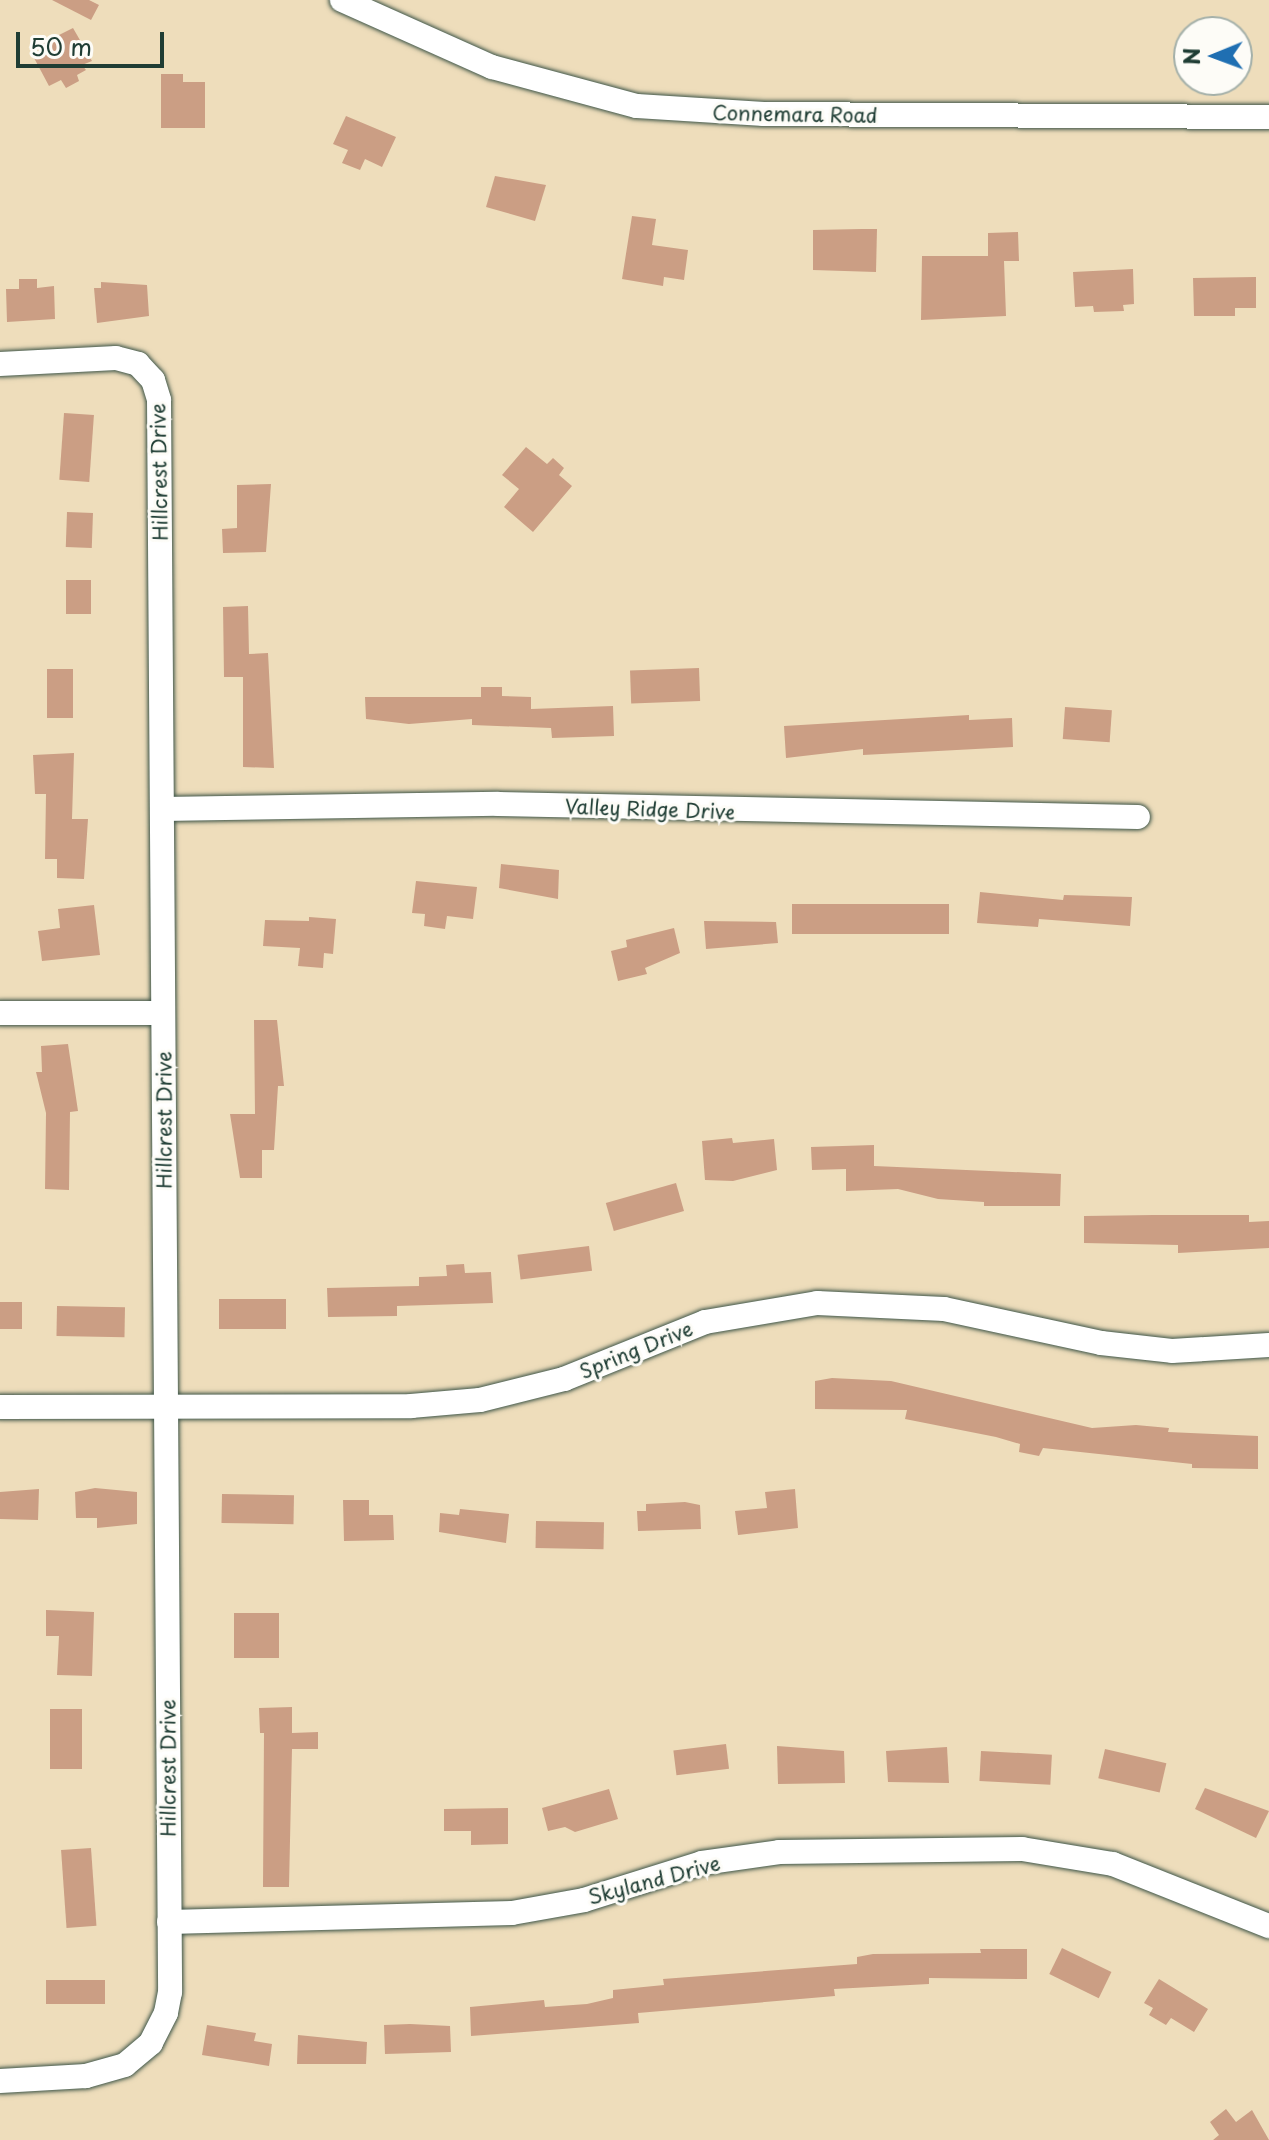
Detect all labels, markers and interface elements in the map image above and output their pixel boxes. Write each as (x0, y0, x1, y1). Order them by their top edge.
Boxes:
scale bar (20, 16, 168, 66)
north arrow (1173, 16, 1253, 96)
text: 50 m (30, 28, 92, 64)
text: N (1174, 47, 1207, 65)
street label: Connemara Road (711, 101, 879, 127)
street label: Hillcrest Drive (146, 403, 172, 541)
street label: Valley Ridge Drive (563, 794, 737, 824)
street label: Hillcrest Drive (152, 1051, 176, 1189)
street label: Spring Drive (576, 1316, 696, 1384)
street label: Hillcrest Drive (156, 1699, 180, 1837)
street label: Skyland Drive (585, 1851, 723, 1909)

